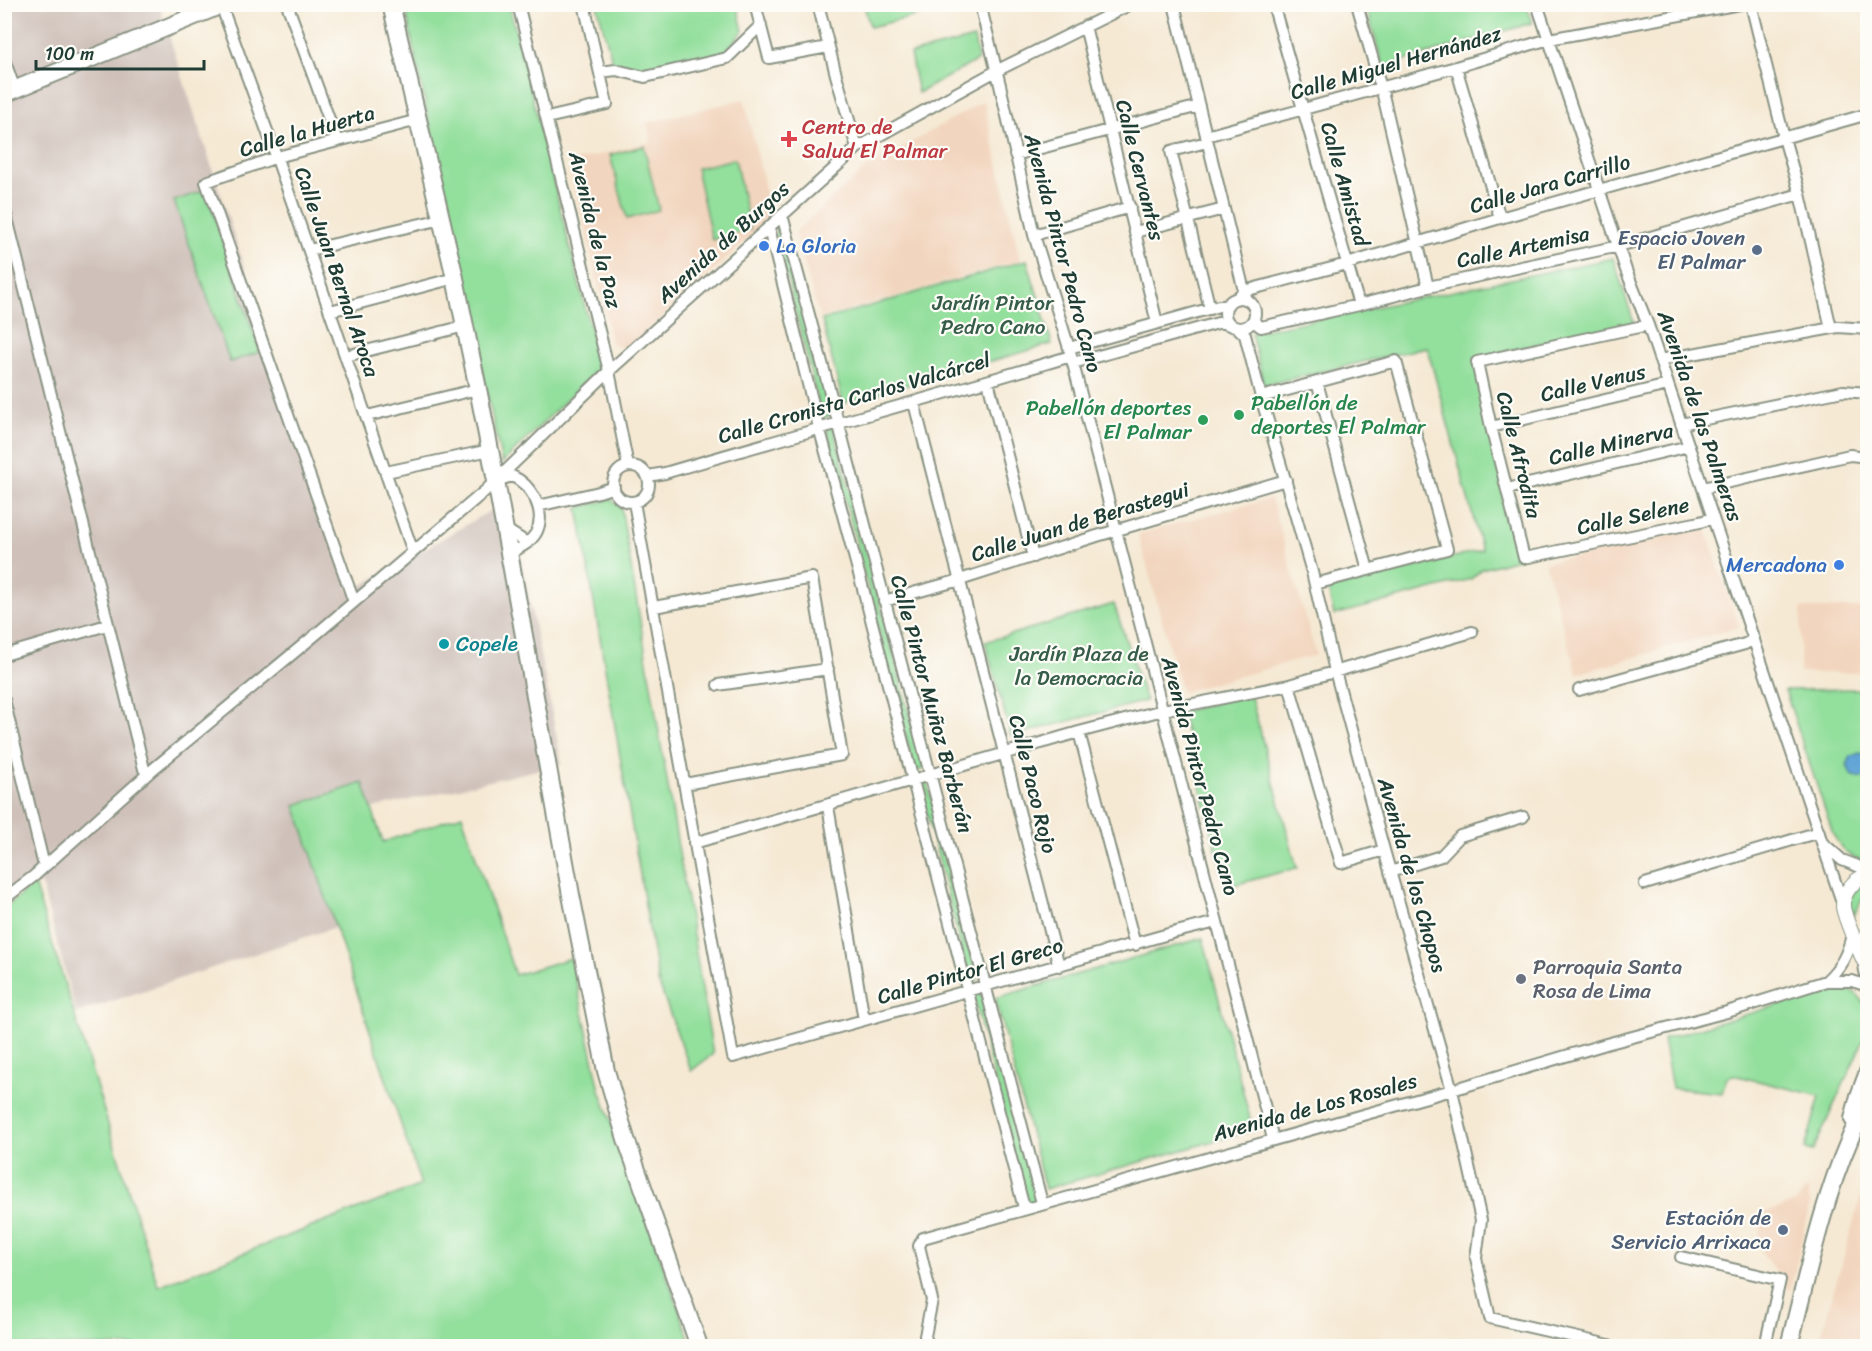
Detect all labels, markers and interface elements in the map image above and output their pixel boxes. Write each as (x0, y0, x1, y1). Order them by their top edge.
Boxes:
street label: Calle Miguel Hernández (1286, 15, 1506, 111)
scale bar (36, 33, 204, 71)
text: 100 m (45, 38, 94, 70)
street label: Calle la Huerta (235, 93, 380, 168)
street label: Calle Cervantes (1104, 95, 1176, 245)
place label: Centro de Salud El Palmar (802, 108, 949, 170)
street label: Calle Amistad (1309, 117, 1381, 253)
street label: Avenida Pintor Pedro Cano (1012, 128, 1113, 377)
marker: Centro de Salud El Palmar (780, 130, 798, 148)
street label: Calle Jara Carrillo (1465, 143, 1635, 225)
street label: Avenida de la Paz (557, 146, 633, 313)
street label: Calle Juan Bernal Aroca (283, 162, 391, 383)
street label: Avenida de Burgos (647, 171, 799, 314)
street label: Calle Artemisa (1453, 214, 1593, 280)
place label: Espacio Joven El Palmar (1618, 219, 1746, 281)
place label: La Gloria (776, 227, 857, 265)
marker: La Gloria (757, 239, 771, 253)
marker: Espacio Joven El Palmar (1750, 243, 1764, 257)
park label: Jardín Pintor Pedro Cano (931, 284, 1055, 346)
street label: Avenida de las Palmeras (1646, 304, 1754, 527)
street label: Calle Cronista Carlos Valcárcel (713, 341, 996, 455)
street label: Calle Venus (1537, 352, 1650, 414)
place label: Pabellón de deportes El Palmar (1251, 384, 1427, 446)
street label: Calle Afrodita (1485, 388, 1553, 523)
place label: Pabellón deportes El Palmar (1026, 389, 1192, 451)
marker: Pabellón de deportes El Palmar (1232, 408, 1246, 422)
street label: Calle Minerva (1545, 411, 1677, 477)
marker: Pabellón deportes El Palmar (1196, 413, 1210, 427)
street label: Calle Juan de Berastegui (966, 470, 1195, 573)
street label: Calle Selene (1573, 486, 1693, 546)
place label: Mercadona (1726, 546, 1827, 584)
marker: Mercadona (1832, 558, 1846, 572)
street label: Calle Pintor Muñoz Barberán (879, 571, 985, 837)
place label: Copele (456, 625, 518, 663)
park label: Jardín Plaza de la Democracia (1008, 635, 1149, 697)
marker: Copele (437, 637, 451, 651)
street label: Avenida Pintor Pedro Cano (1149, 651, 1250, 900)
street label: Calle Paco Rojo (997, 711, 1069, 857)
street label: Avenida de los Chopos (1366, 772, 1458, 977)
street label: Calle Pintor El Greco (872, 926, 1068, 1016)
place label: Parroquia Santa Rosa de Lima (1533, 948, 1683, 1010)
marker: Parroquia Santa Rosa de Lima (1514, 972, 1528, 986)
street label: Avenida de Los Rosales (1208, 1061, 1422, 1153)
place label: Estación de Servicio Arrixaca (1611, 1199, 1771, 1261)
marker: Estación de Servicio Arrixaca (1776, 1223, 1790, 1237)

